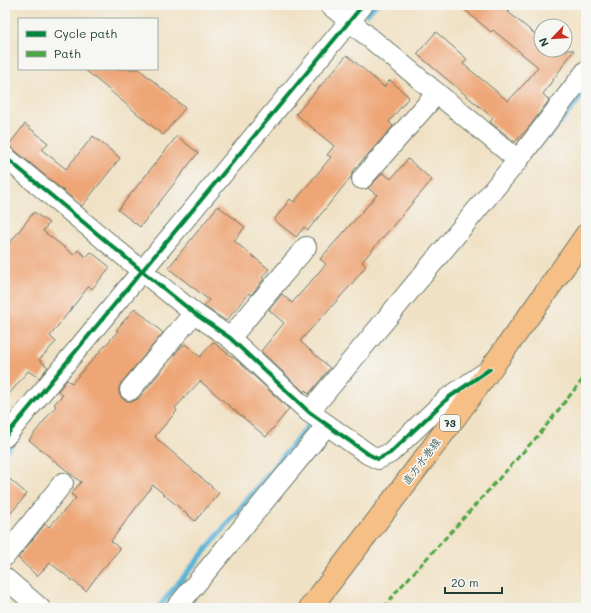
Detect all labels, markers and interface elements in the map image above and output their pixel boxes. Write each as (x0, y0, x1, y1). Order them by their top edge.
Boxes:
legend (18, 18, 158, 70)
north arrow (533, 18, 573, 58)
text: Cycle path (54, 25, 117, 41)
text: N (535, 35, 552, 49)
text: Path (54, 45, 81, 61)
road number: 73 (440, 415, 460, 431)
street label: 直方水巻線 (398, 435, 444, 487)
scale bar (445, 569, 502, 595)
text: 20 m (451, 574, 479, 590)

